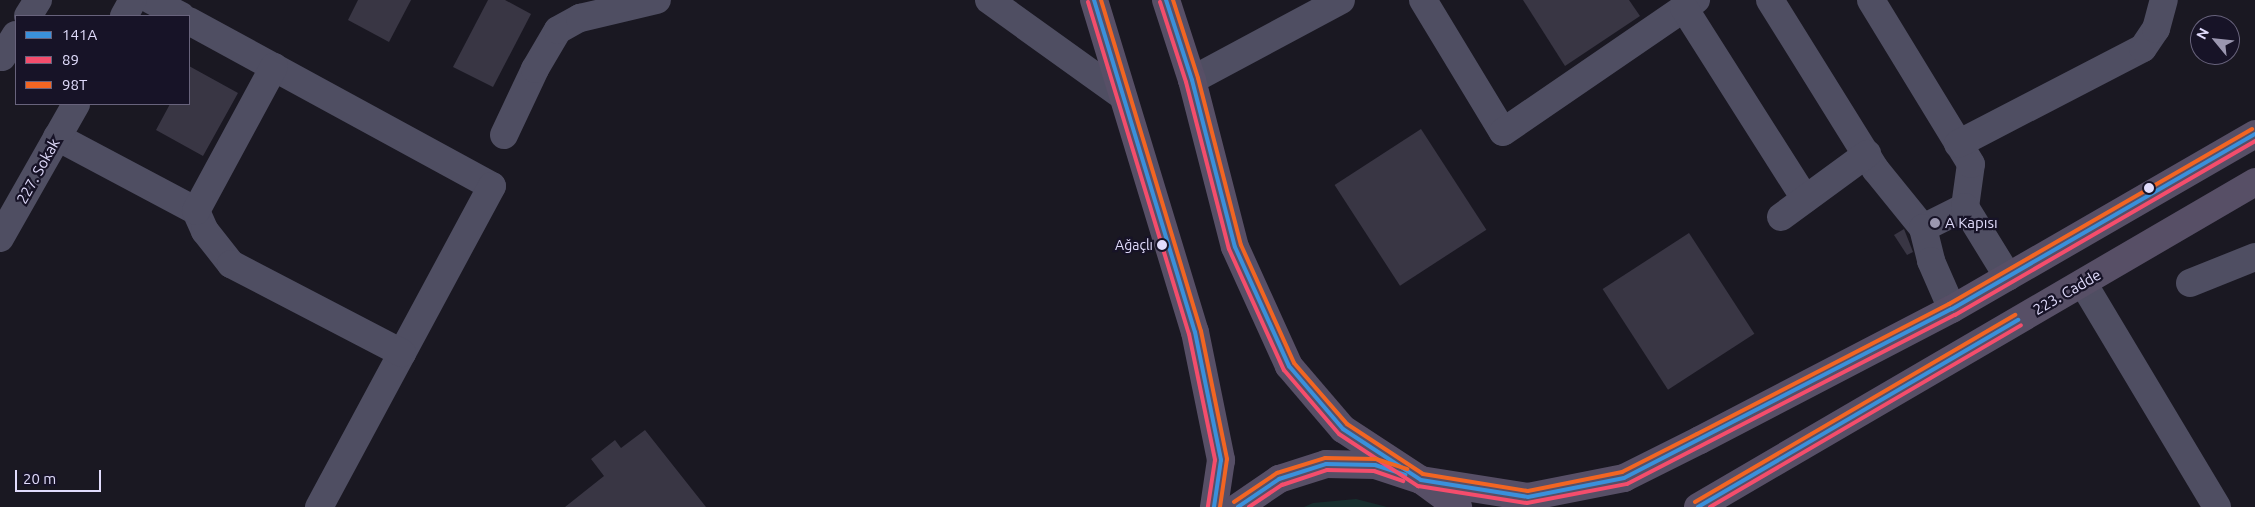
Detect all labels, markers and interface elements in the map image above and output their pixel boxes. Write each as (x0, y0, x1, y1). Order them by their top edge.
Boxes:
legend (15, 15, 190, 105)
north arrow (2190, 15, 2240, 65)
text: N (2193, 25, 2212, 42)
text: 141A (62, 26, 97, 43)
text: 89 (62, 51, 79, 68)
text: 98T (62, 76, 87, 93)
street label: 227. Sokak (13, 135, 63, 207)
unlabelled marker (2144, 183, 2154, 193)
place label: A Kapısı (1945, 214, 1998, 232)
marker: A Kapısı (1929, 217, 1941, 229)
place label: Ağaçlı (1115, 237, 1153, 253)
marker: Ağaçlı (1157, 240, 1167, 250)
street label: 223. Cadde (2030, 265, 2104, 319)
scale bar (18, 460, 104, 492)
text: 20 m (23, 470, 56, 487)

